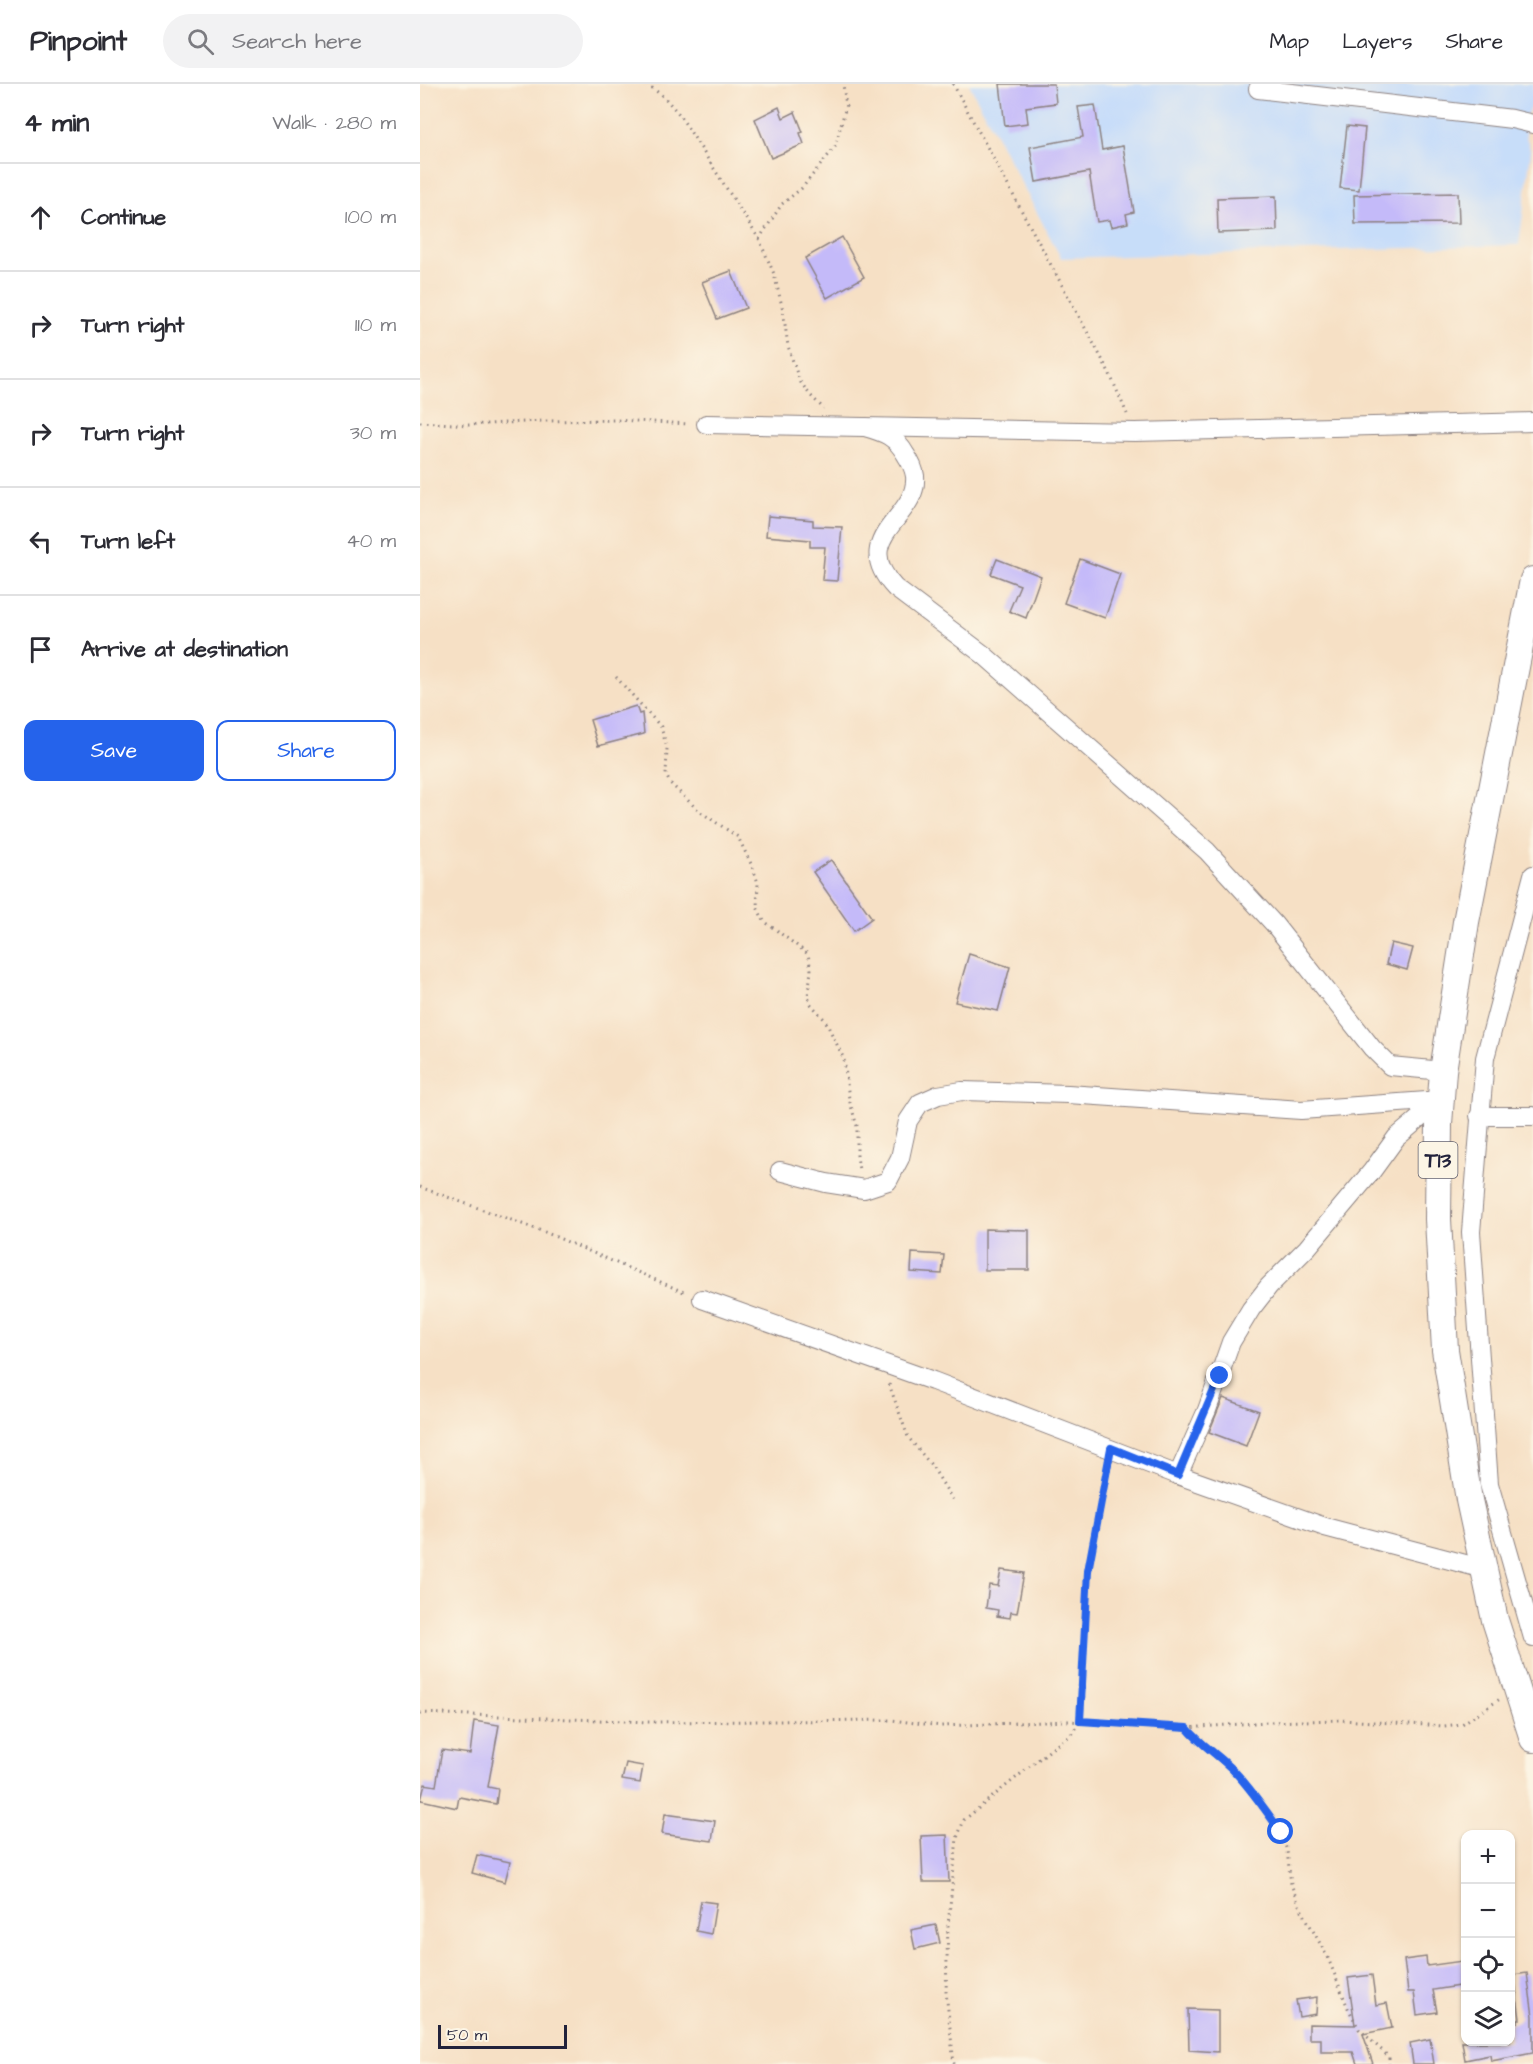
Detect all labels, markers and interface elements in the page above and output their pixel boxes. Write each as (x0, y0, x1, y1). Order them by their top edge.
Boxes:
search box (163, 14, 583, 68)
text: Pinpoint (30, 22, 127, 61)
icon: search (184, 25, 217, 58)
text: Search here (232, 26, 362, 57)
text: Map (1269, 27, 1309, 56)
text: Layers (1342, 27, 1412, 56)
text: Share (1445, 27, 1503, 56)
text: 4 min (24, 105, 89, 141)
text: Walk · 280 m (272, 109, 396, 137)
icon: ahead (24, 201, 57, 234)
text: Continue (81, 202, 166, 233)
text: 100 m (345, 203, 396, 231)
icon: right (24, 309, 57, 342)
text: Turn right (81, 310, 184, 341)
text: 110 m (355, 311, 396, 339)
icon: right (24, 417, 57, 450)
text: Turn right (81, 418, 184, 449)
text: 30 m (350, 419, 396, 447)
icon: left (24, 525, 57, 558)
text: Turn left (81, 526, 175, 557)
text: 40 m (346, 527, 396, 555)
icon: arrive (24, 633, 57, 666)
text: Arrive at destination (81, 634, 288, 665)
button: Save (24, 720, 204, 781)
button: Share (216, 720, 396, 781)
road number: T13 (1418, 1142, 1458, 1178)
route end (1206, 1362, 1232, 1388)
route start (1267, 1818, 1293, 1844)
map controls (1461, 1830, 1515, 2046)
button: + (1461, 1830, 1515, 1884)
button: − (1461, 1884, 1515, 1938)
button: locate (1461, 1938, 1515, 1992)
button: layers (1461, 1992, 1515, 2046)
scale bar (438, 2022, 567, 2050)
text: 50 m (447, 2024, 487, 2046)

